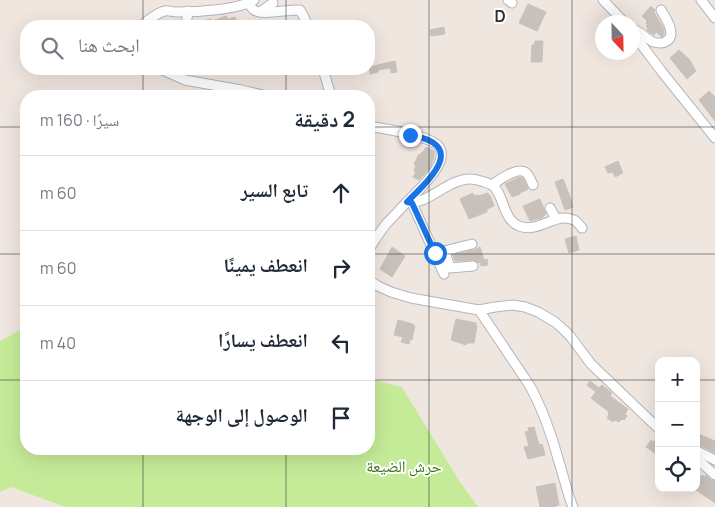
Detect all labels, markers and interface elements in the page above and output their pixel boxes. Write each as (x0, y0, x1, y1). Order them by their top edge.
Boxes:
text: D (494, 5, 506, 27)
north arrow (595, 15, 640, 60)
search box (20, 20, 375, 75)
text: ابحث هنا (78, 32, 140, 58)
icon: search (38, 34, 66, 62)
text: 2 دقيقة (294, 105, 355, 133)
text: سيرًا · 160 m (40, 109, 119, 131)
route end (399, 124, 422, 147)
text: تابع السير (241, 177, 308, 203)
icon: ahead (327, 179, 355, 207)
text: 60 m (40, 182, 76, 204)
route start (424, 242, 447, 265)
text: انعطف يمينًا (224, 252, 308, 278)
icon: right (327, 254, 355, 282)
text: 60 m (40, 257, 76, 279)
text: انعطف يسارًا (218, 327, 308, 353)
icon: left (327, 329, 355, 357)
text: 40 m (40, 332, 76, 354)
map controls (655, 357, 700, 492)
button: + (655, 357, 700, 402)
text: الوصول إلى الوجهة (175, 402, 308, 428)
button: − (655, 402, 700, 447)
icon: arrive (327, 404, 355, 432)
button: locate (655, 447, 700, 492)
park label: حرش الضيعة (366, 455, 442, 477)

